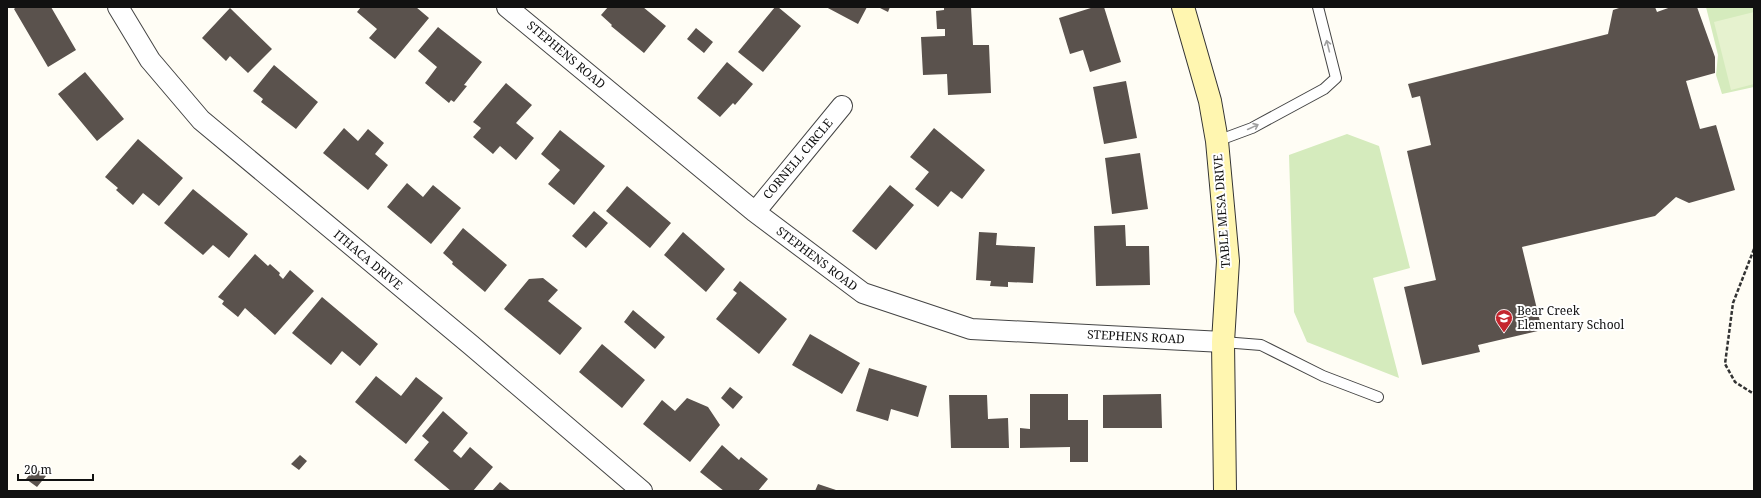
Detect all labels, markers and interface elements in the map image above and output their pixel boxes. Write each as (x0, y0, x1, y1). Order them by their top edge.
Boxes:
street label: STEPHENS ROAD (523, 17, 609, 93)
one-way arrow (1323, 39, 1331, 52)
street label: CORNELL CIRCLE (759, 115, 836, 203)
one-way arrow (1247, 123, 1259, 130)
street label: TABLE MESA DRIVE (1209, 153, 1234, 269)
street label: STEPHENS ROAD (773, 222, 862, 295)
street label: ITHACA DRIVE (330, 226, 406, 293)
place label: Bear Creek Elementary School (1517, 302, 1625, 333)
school or university icon: Bear Creek Elementary School (1494, 308, 1514, 333)
street label: STEPHENS ROAD (1087, 325, 1185, 348)
scale bar (18, 456, 93, 482)
text: 20 m (24, 461, 52, 478)

